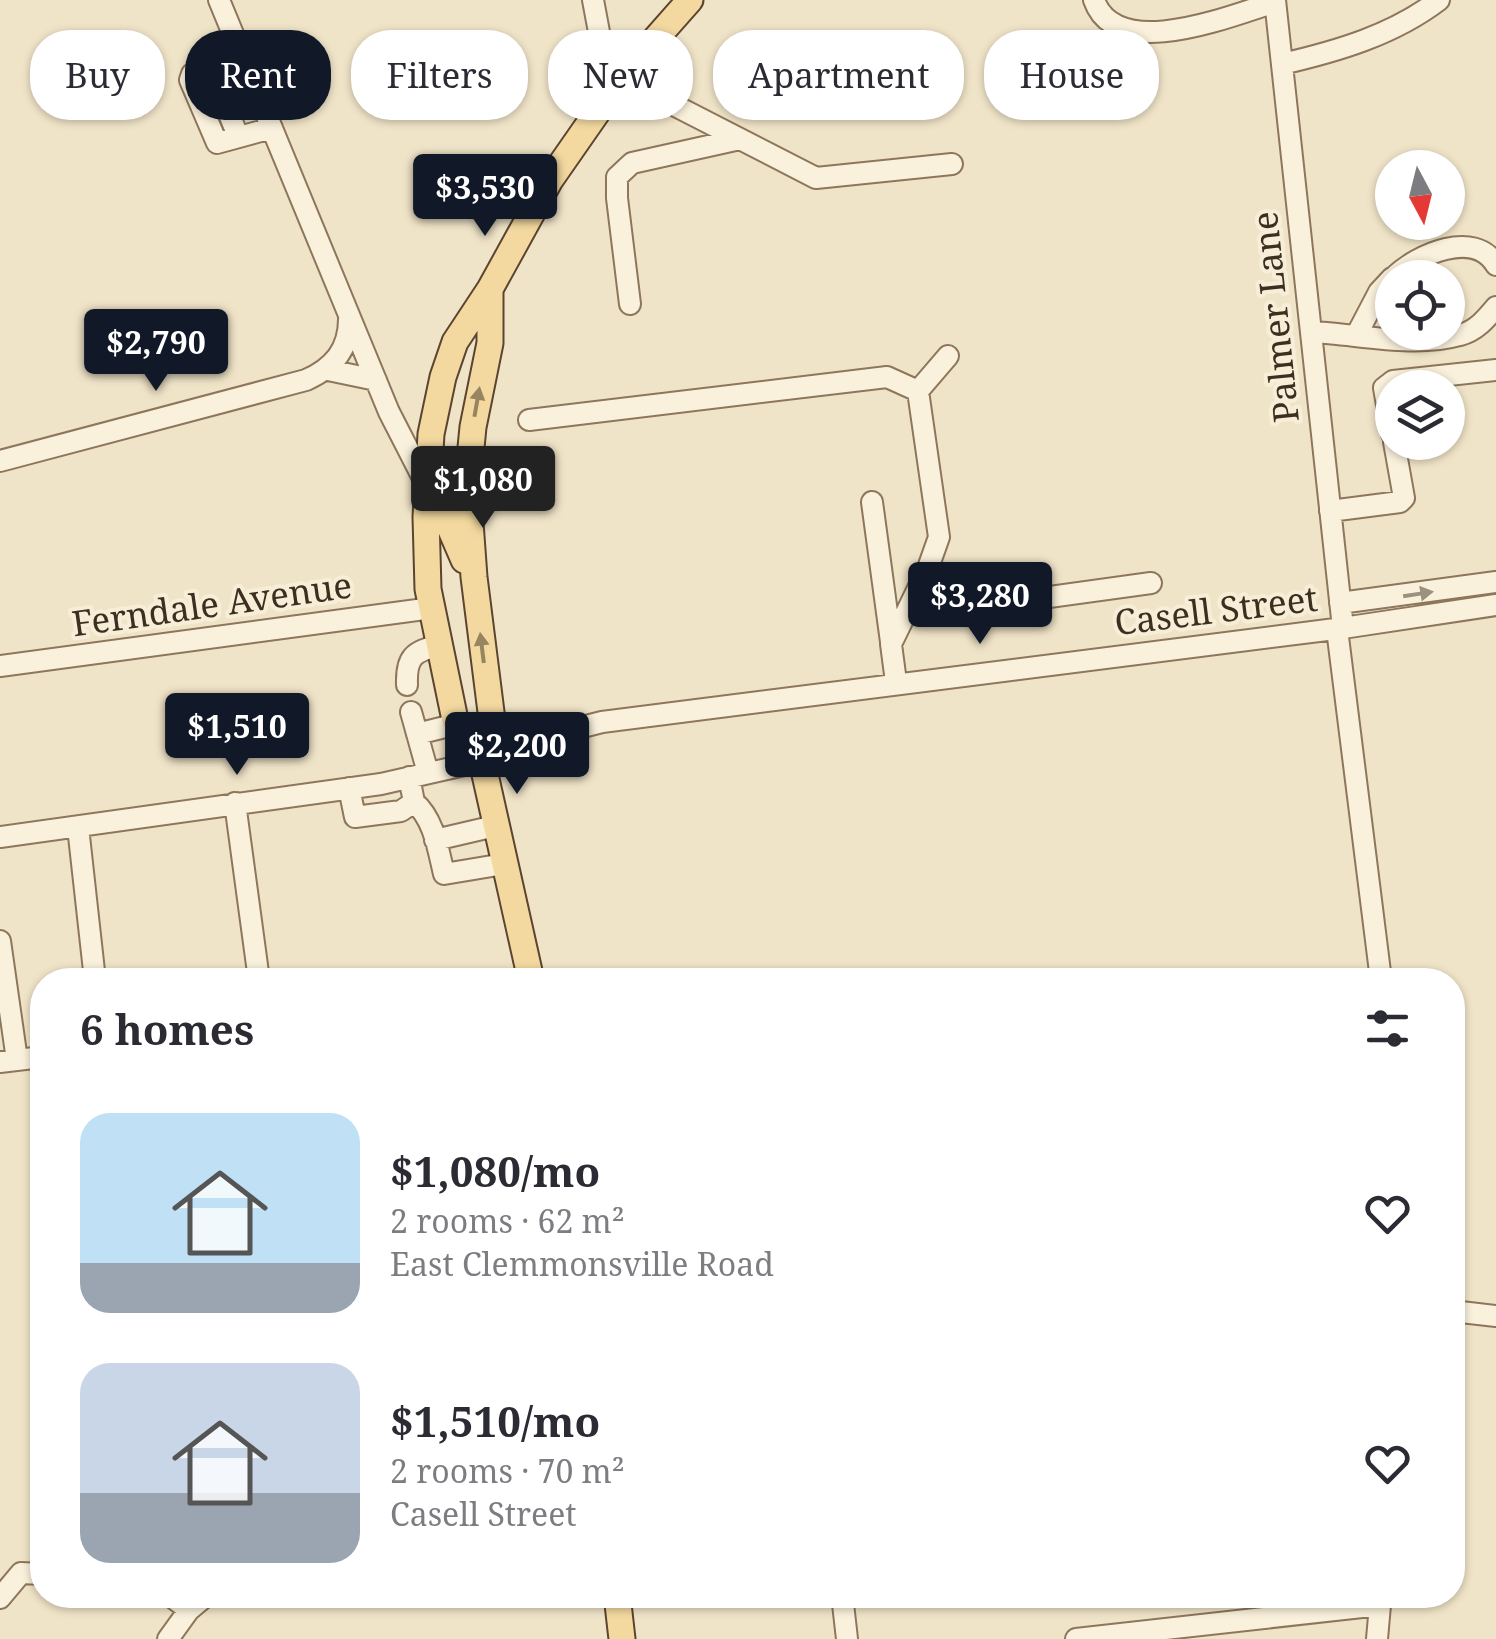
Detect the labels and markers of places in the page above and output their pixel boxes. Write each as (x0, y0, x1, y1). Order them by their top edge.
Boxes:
pin: $3,530 (404, 154, 566, 239)
pin: $2,790 (75, 309, 237, 394)
pin: $1,080 (402, 446, 564, 531)
pin: $3,280 (899, 562, 1061, 647)
pin: $1,510 (156, 693, 318, 778)
pin: $2,200 (436, 712, 598, 797)

